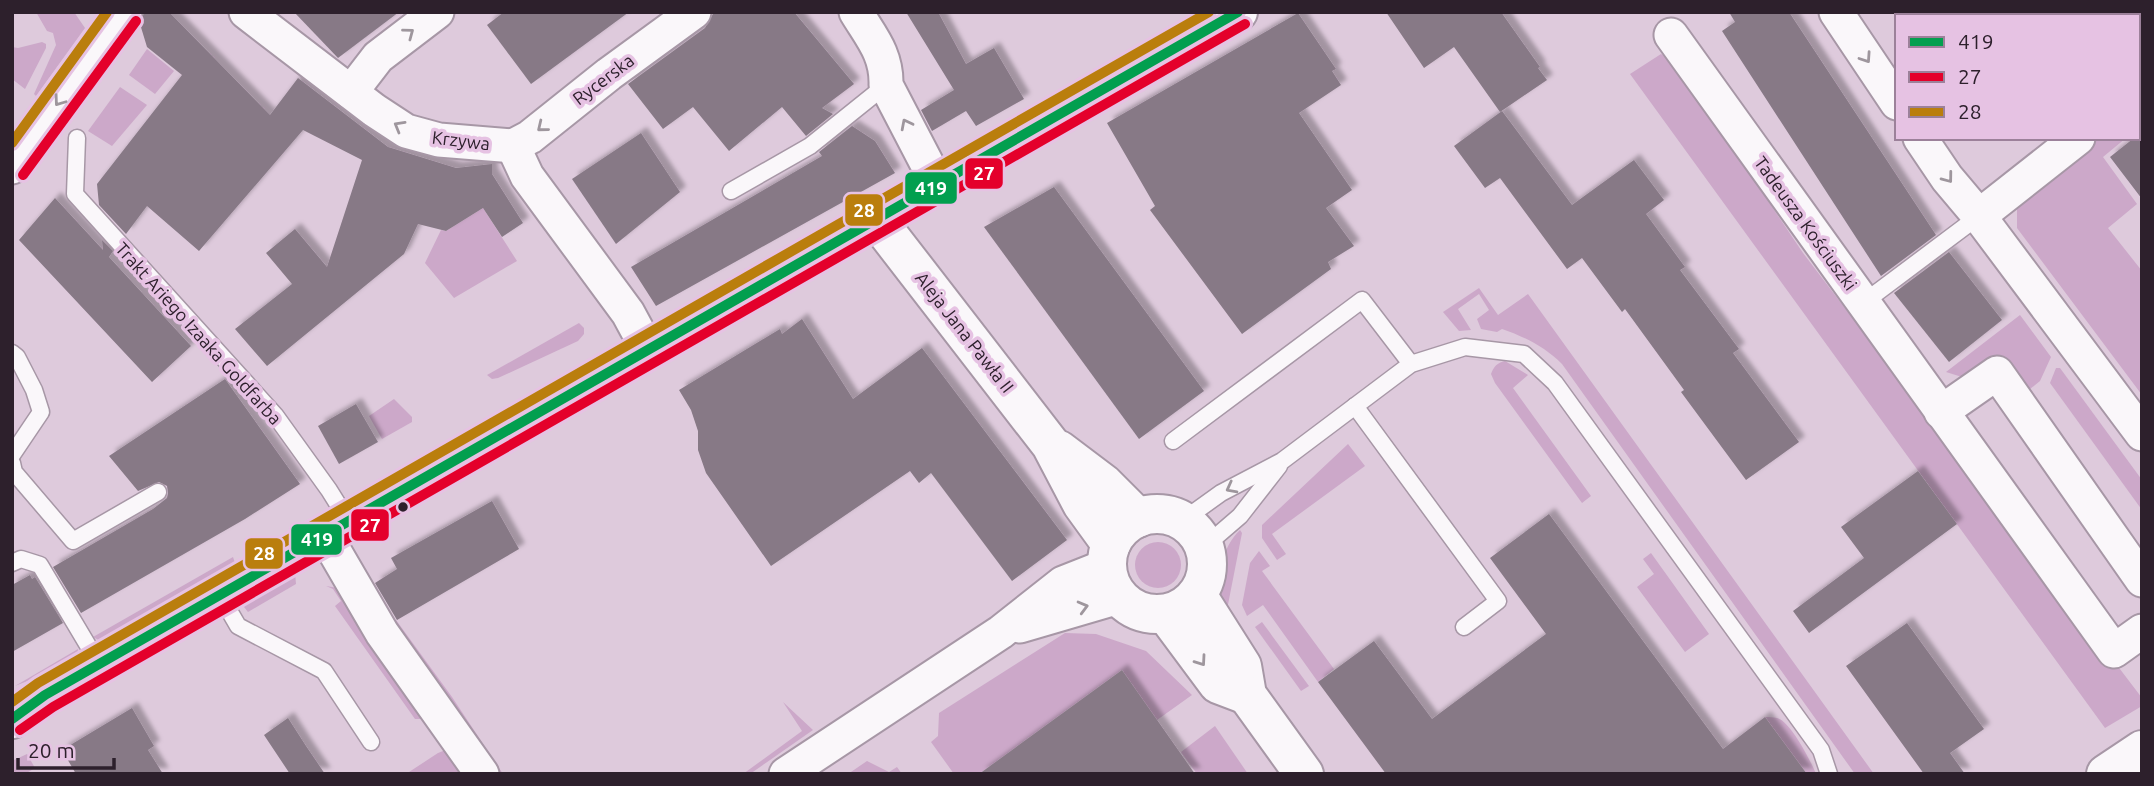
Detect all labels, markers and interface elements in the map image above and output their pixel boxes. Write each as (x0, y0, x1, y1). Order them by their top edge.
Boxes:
legend (1895, 14, 2140, 140)
one-way arrow (402, 29, 414, 42)
text: 419 (1958, 29, 1994, 53)
street label: Rycerska (569, 50, 637, 108)
one-way arrow (1858, 50, 1871, 63)
text: 27 (1958, 64, 1982, 88)
one-way arrow (55, 93, 67, 106)
text: 28 (1958, 99, 1982, 123)
one-way arrow (537, 119, 549, 132)
one-way arrow (901, 119, 915, 131)
one-way arrow (394, 121, 407, 134)
street label: Krzywa (431, 127, 491, 153)
street label: Tadeusza Kościuszki (1751, 152, 1861, 294)
line badge: 27 (964, 157, 1004, 190)
text: 27 (973, 162, 995, 184)
line badge: 419 (904, 171, 958, 205)
one-way arrow (1940, 171, 1953, 183)
text: 419 (915, 177, 947, 199)
line badge: 28 (844, 193, 884, 227)
text: 28 (853, 199, 875, 221)
street label: Trakt Ariego Izaaka Goldfarba (112, 238, 286, 428)
street label: Aleja Jana Pawła II (912, 268, 1018, 396)
one-way arrow (1225, 480, 1238, 493)
unlabelled marker (396, 500, 410, 514)
line badge: 27 (350, 508, 390, 542)
text: 27 (359, 514, 381, 536)
line badge: 419 (290, 523, 343, 556)
text: 419 (301, 528, 333, 550)
line badge: 28 (244, 537, 284, 570)
text: 28 (253, 542, 275, 564)
one-way arrow (1077, 601, 1089, 615)
one-way arrow (1193, 653, 1205, 666)
scale bar (18, 726, 114, 770)
text: 20 m (28, 738, 75, 762)

